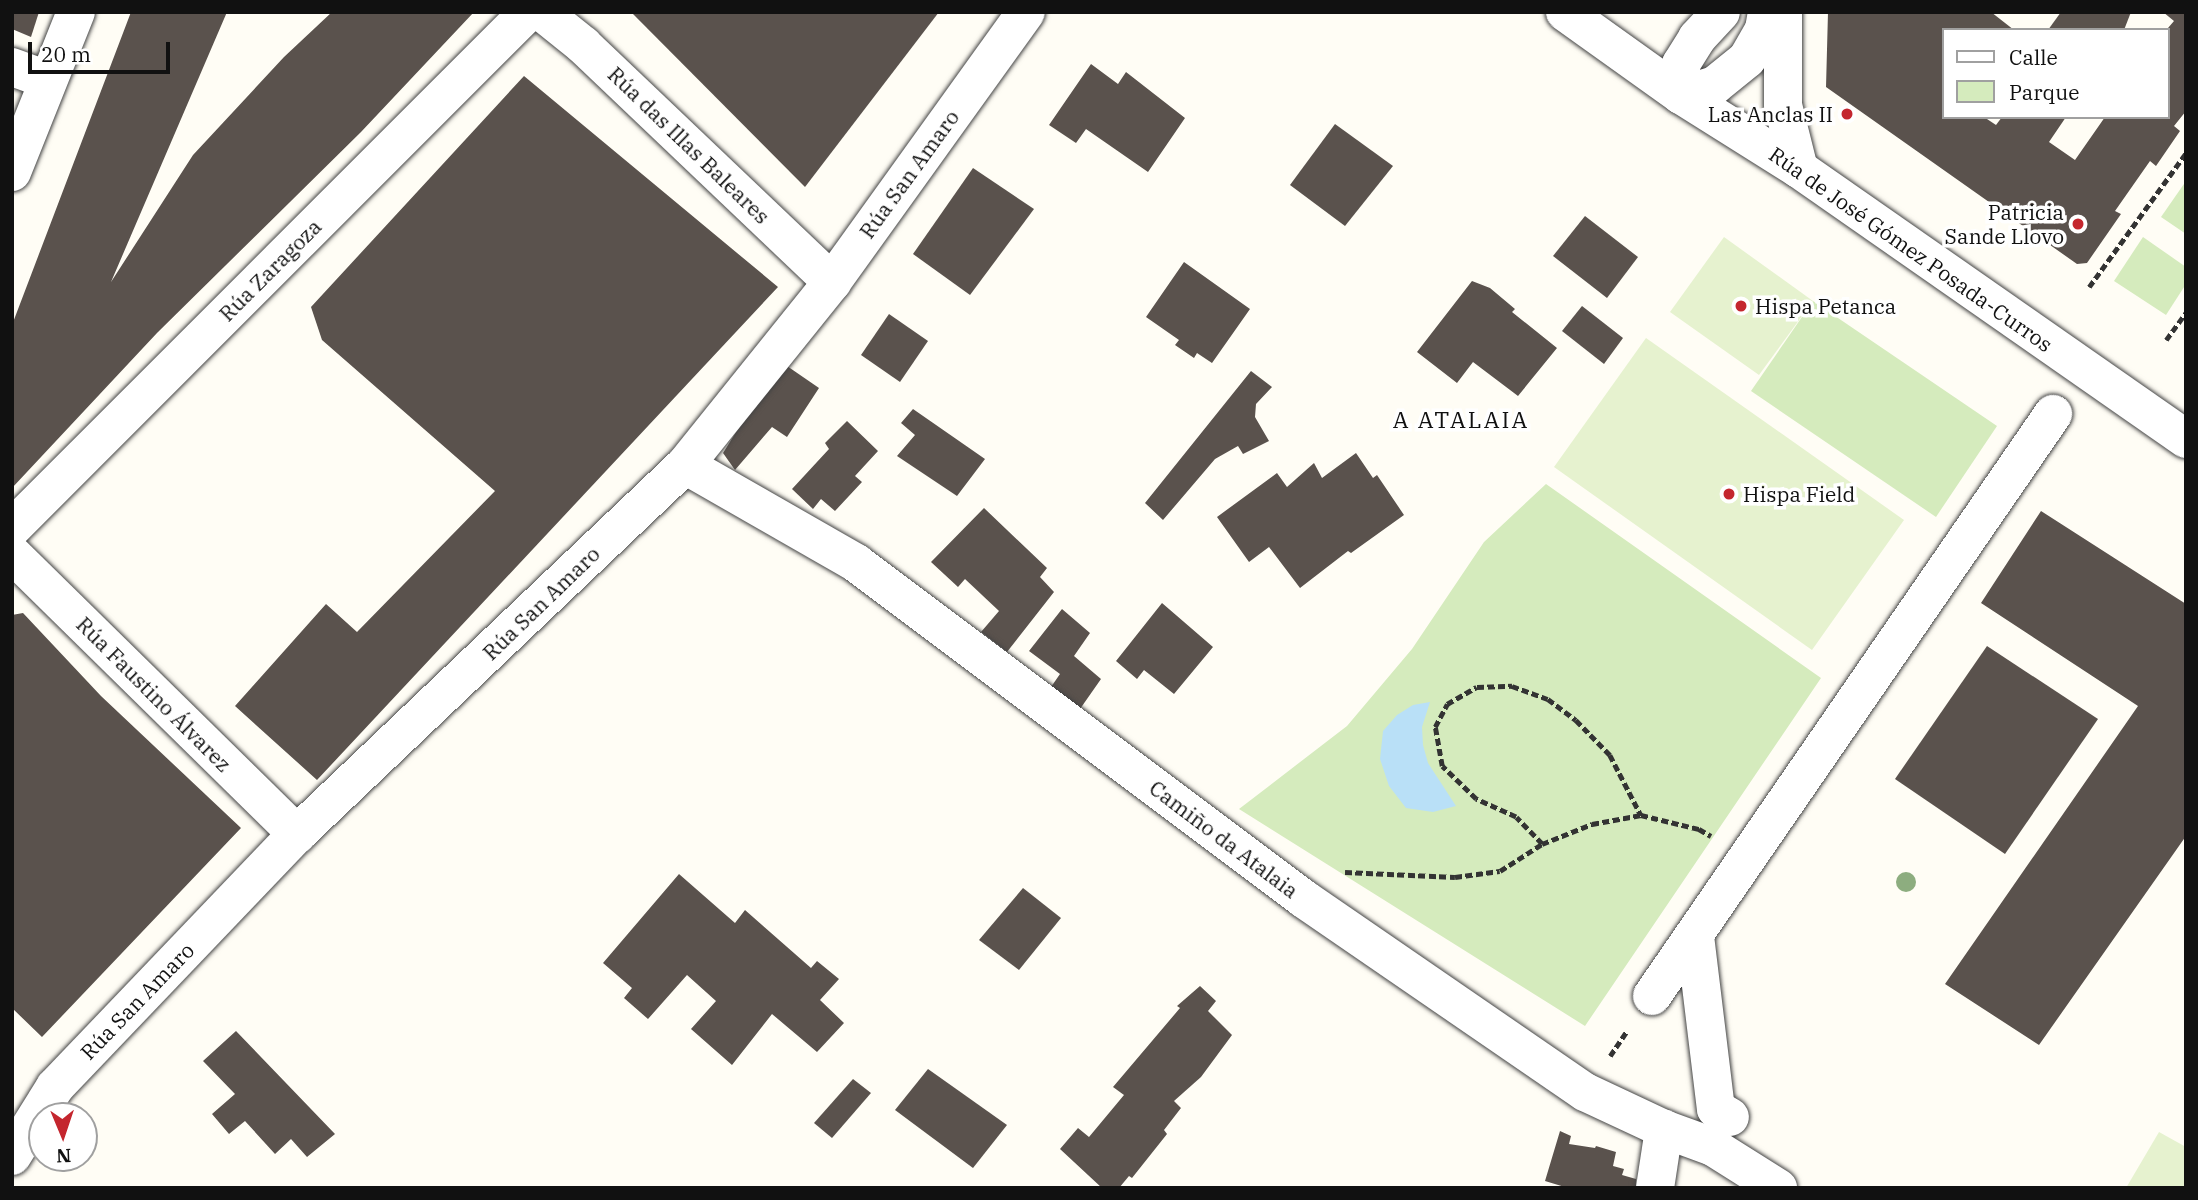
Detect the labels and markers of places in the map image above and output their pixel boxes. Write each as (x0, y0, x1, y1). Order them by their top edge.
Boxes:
place label: Las Anclas II (1708, 101, 1833, 127)
marker: Las Anclas II (1839, 106, 1855, 122)
place label: Patricia Sande Llovo (1945, 199, 2064, 249)
marker: Patricia Sande Llovo (2070, 216, 2086, 232)
place label: Hispa Petanca (1755, 293, 1896, 319)
marker: Hispa Petanca (1733, 298, 1749, 314)
place label: Hispa Field (1743, 481, 1855, 507)
marker: Hispa Field (1721, 486, 1737, 502)

